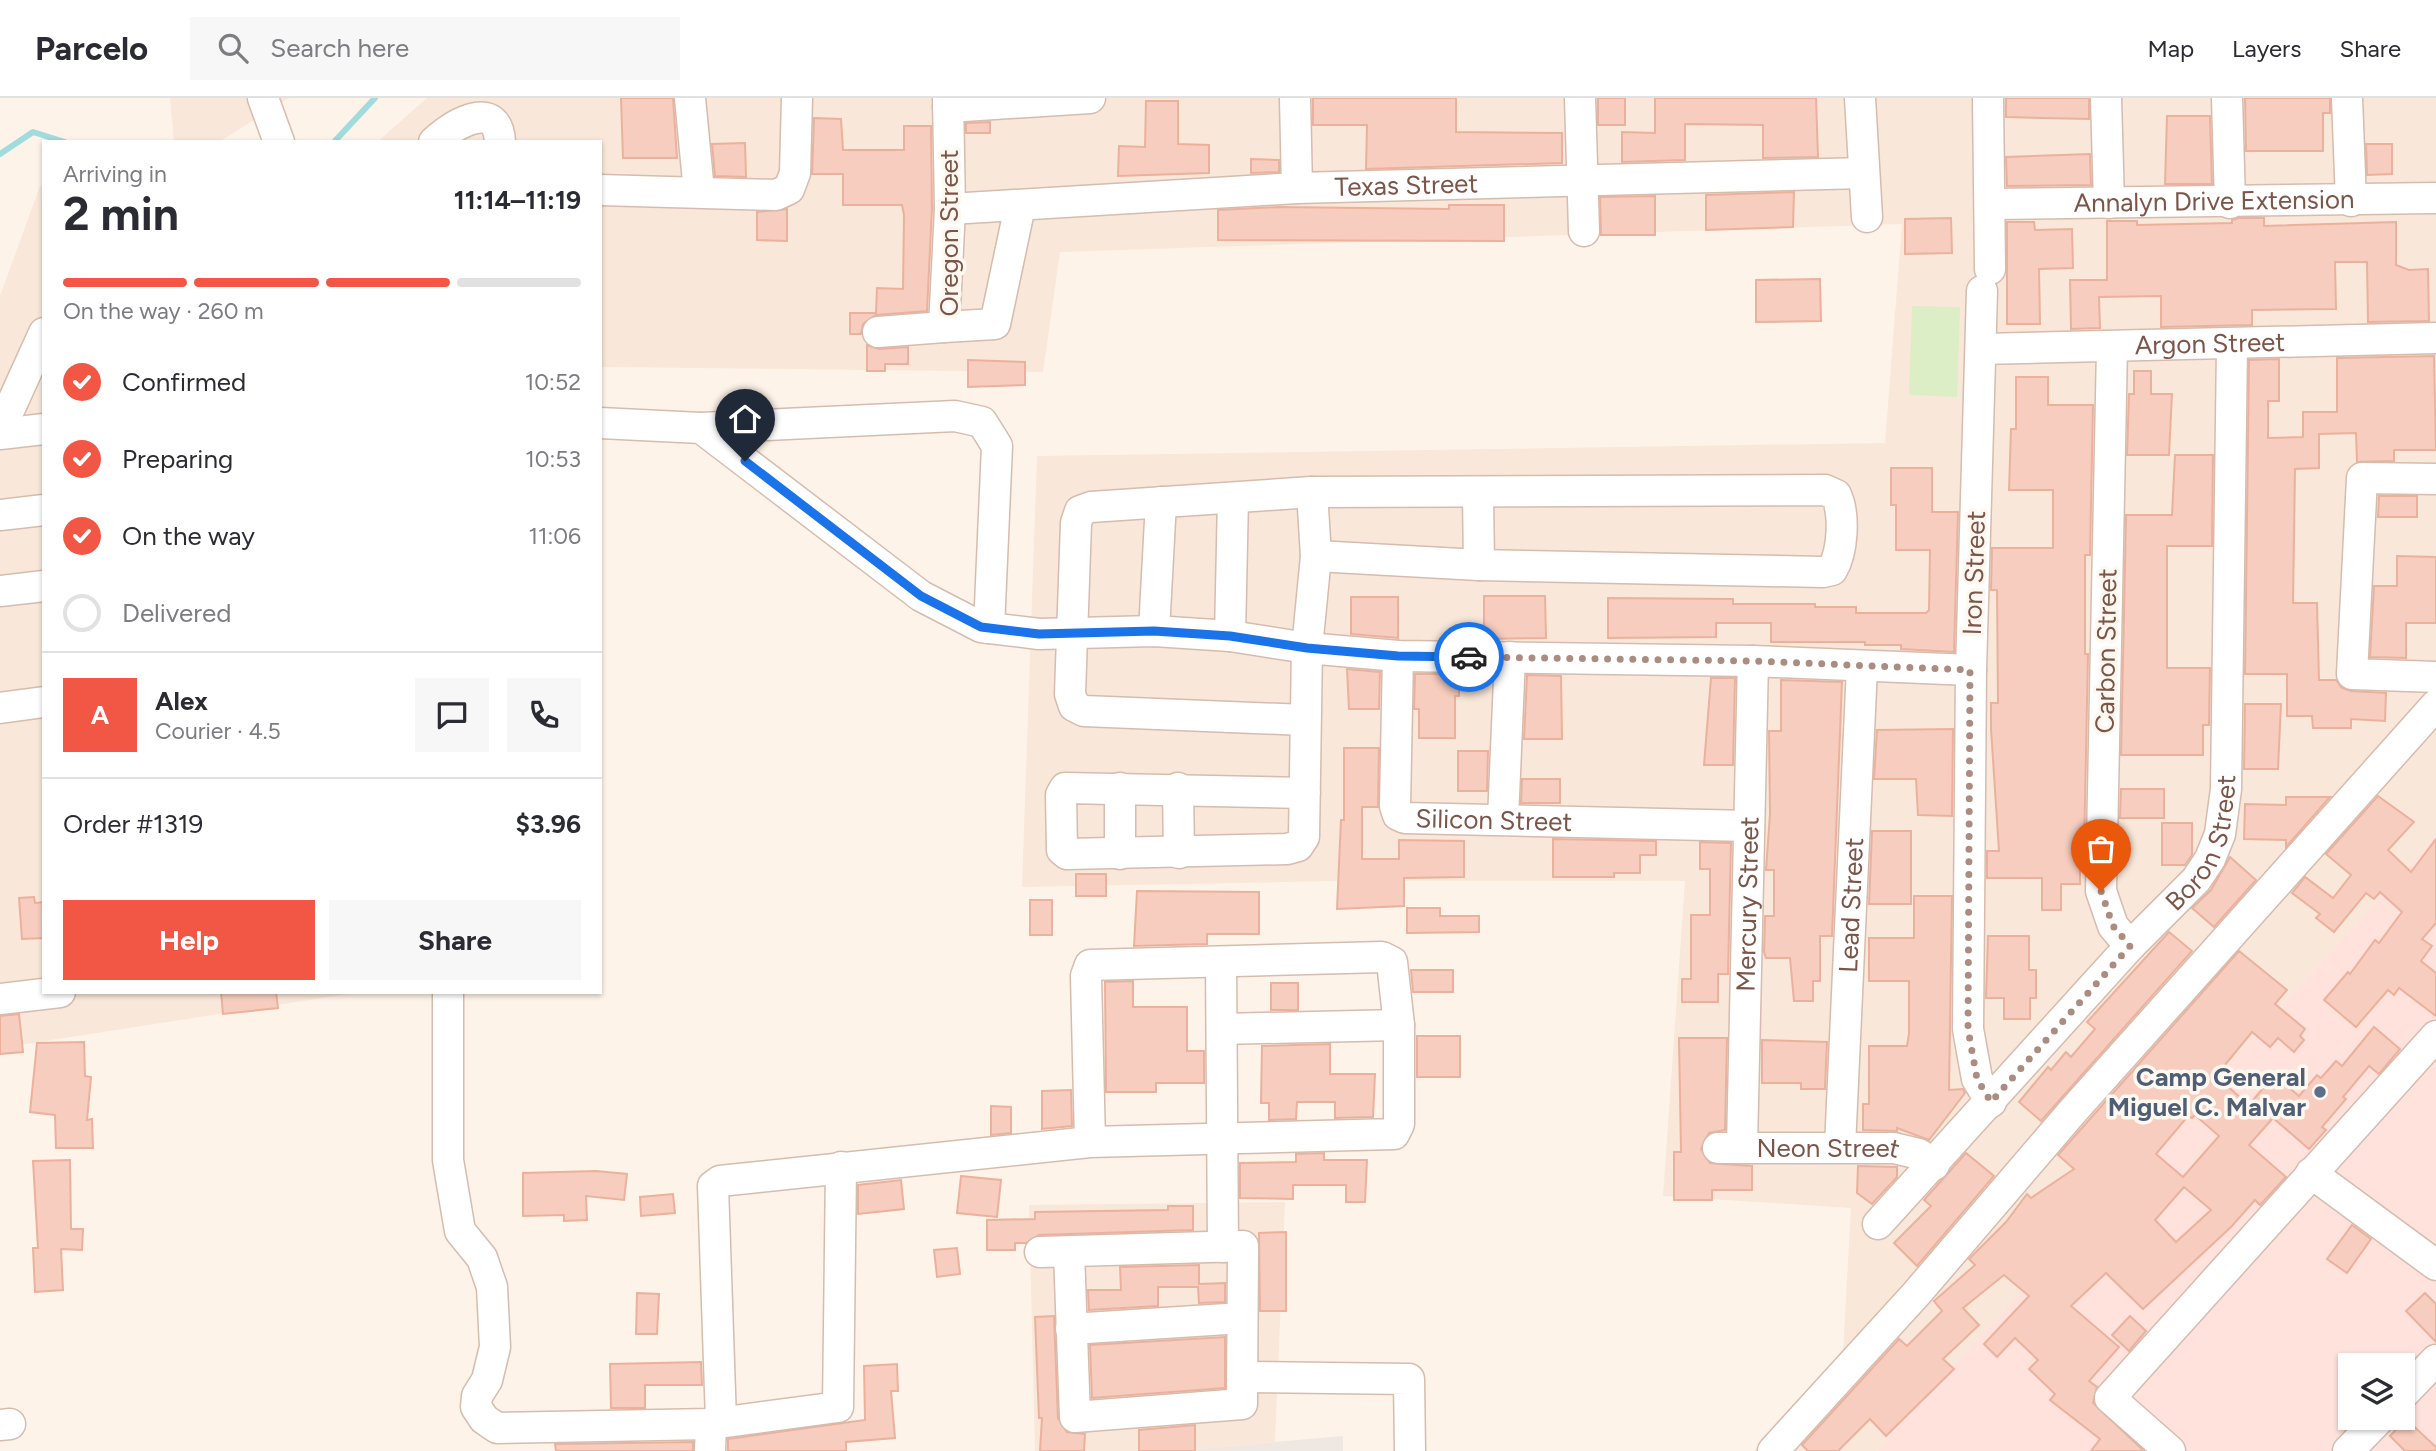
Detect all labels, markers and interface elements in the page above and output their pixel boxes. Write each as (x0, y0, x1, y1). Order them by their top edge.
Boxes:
search box (190, 17, 680, 80)
text: Parcelo (35, 29, 148, 68)
icon: search (214, 29, 252, 67)
text: Search here (270, 32, 409, 64)
text: Map (2147, 34, 2194, 63)
text: Layers (2232, 34, 2301, 63)
text: Share (2339, 34, 2401, 63)
street label: Oregon Street (933, 149, 965, 317)
text: Arriving in (63, 160, 167, 188)
street label: Texas Street (1334, 167, 1479, 203)
street label: Annalyn Drive Extension (2073, 183, 2355, 219)
text: 11:14–11:19 (454, 184, 581, 216)
text: 2 min (63, 186, 179, 242)
text: On the way · 260 m (63, 297, 264, 325)
street label: Argon Street (2134, 326, 2286, 361)
icon: check (63, 363, 101, 401)
text: Confirmed (122, 366, 246, 398)
text: 10:52 (525, 368, 581, 396)
pin (715, 389, 775, 461)
icon: home (726, 400, 764, 438)
icon: check (63, 440, 101, 478)
text: Preparing (122, 443, 233, 475)
text: 10:53 (525, 445, 581, 473)
street label: Iron Street (1956, 510, 1992, 636)
icon: check (63, 517, 101, 555)
text: On the way (122, 520, 255, 552)
text: 11:06 (528, 522, 581, 550)
street label: Carbon Street (2089, 568, 2123, 734)
text: Delivered (122, 597, 231, 629)
courier (1434, 622, 1504, 692)
icon: car (1450, 638, 1488, 676)
button: chat (415, 678, 489, 752)
button: phone (507, 678, 581, 752)
text: Alex (155, 685, 208, 717)
text: A (91, 699, 109, 731)
text: Courier · 4.5 (155, 717, 281, 745)
street label: Boron Street (2159, 774, 2242, 917)
street label: Silicon Street (1415, 802, 1573, 838)
text: Order #1319 (63, 808, 203, 840)
text: $3.96 (516, 808, 581, 840)
street label: Mercury Street (1730, 816, 1765, 992)
pin (2071, 819, 2131, 891)
icon: bag (2082, 830, 2120, 868)
street label: Lead Street (1832, 837, 1870, 974)
button: Help (63, 900, 315, 980)
button: Share (329, 900, 581, 980)
place label: Camp General Miguel C. Malvar (2108, 1061, 2306, 1123)
marker: Camp General Miguel C. Malvar (2312, 1084, 2328, 1100)
street label: Neon Street (1756, 1131, 1903, 1165)
map controls (2338, 1353, 2415, 1430)
button: layers (2338, 1353, 2415, 1430)

